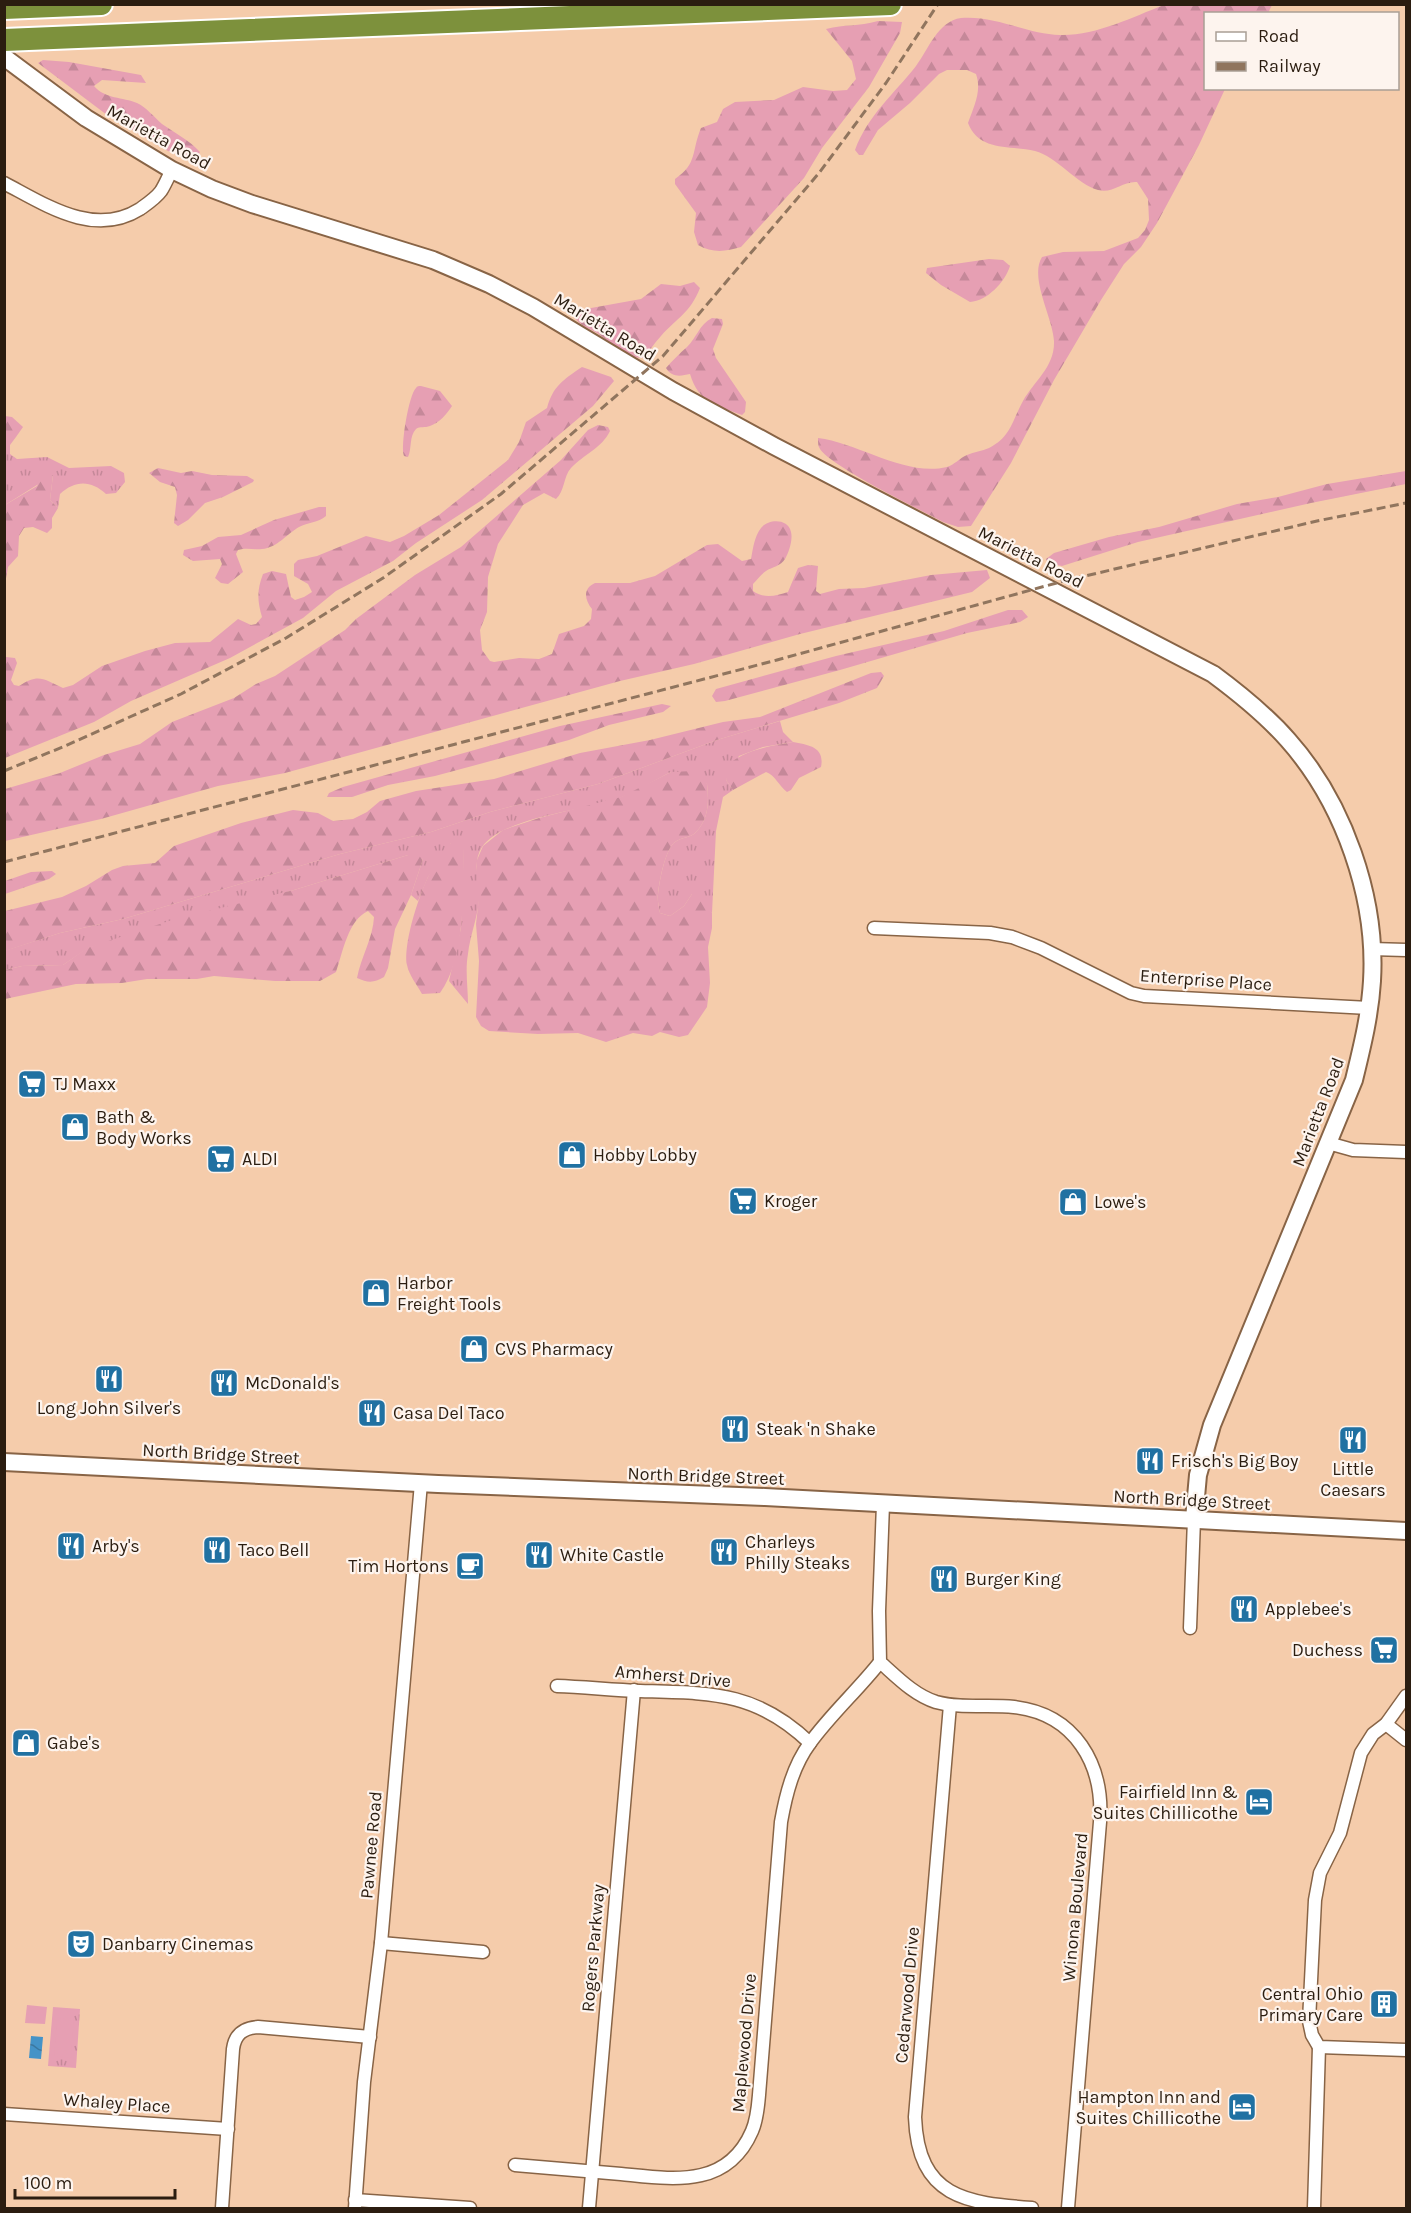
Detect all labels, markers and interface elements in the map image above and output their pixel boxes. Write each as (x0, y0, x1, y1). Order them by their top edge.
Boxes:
legend (1204, 12, 1399, 90)
text: Road (1258, 25, 1299, 47)
text: Railway (1258, 55, 1321, 77)
street label: Marietta Road (103, 99, 215, 175)
street label: Marietta Road (550, 288, 660, 366)
street label: Marietta Road (975, 521, 1087, 593)
street label: Enterprise Place (1139, 964, 1273, 996)
street label: Marietta Road (1287, 1054, 1349, 1170)
supermarket icon: TJ Maxx (16, 1068, 48, 1100)
place label: TJ Maxx (53, 1073, 116, 1095)
place label: Bath & Body Works (96, 1106, 192, 1149)
shop icon: Bath & Body Works (59, 1111, 91, 1143)
shop icon: Hobby Lobby (556, 1139, 588, 1171)
supermarket icon: ALDI (205, 1143, 237, 1175)
place label: Hobby Lobby (593, 1144, 697, 1166)
place label: ALDI (242, 1148, 278, 1170)
supermarket icon: Kroger (727, 1185, 759, 1217)
shop icon: Lowe's (1057, 1186, 1089, 1218)
place label: Kroger (764, 1190, 818, 1212)
place label: Lowe's (1094, 1191, 1146, 1213)
place label: Harbor Freight Tools (397, 1272, 501, 1315)
shop icon: Harbor Freight Tools (360, 1277, 392, 1309)
shop icon: CVS Pharmacy (458, 1333, 490, 1365)
place label: CVS Pharmacy (495, 1338, 614, 1360)
restaurant icon: Long John Silver's (93, 1363, 125, 1395)
restaurant icon: McDonald's (208, 1367, 240, 1399)
place label: McDonald's (245, 1372, 340, 1394)
place label: Long John Silver's (37, 1397, 181, 1419)
restaurant icon: Casa Del Taco (356, 1397, 388, 1429)
place label: Casa Del Taco (393, 1402, 505, 1424)
restaurant icon: Steak 'n Shake (719, 1413, 751, 1445)
place label: Steak 'n Shake (756, 1418, 876, 1440)
restaurant icon: Little Caesars (1337, 1424, 1369, 1456)
street label: North Bridge Street (142, 1439, 300, 1469)
restaurant icon: Frisch's Big Boy (1134, 1445, 1166, 1477)
place label: Frisch's Big Boy (1171, 1450, 1299, 1472)
place label: Little Caesars (1320, 1458, 1386, 1501)
street label: North Bridge Street (627, 1462, 785, 1490)
street label: North Bridge Street (1113, 1485, 1271, 1515)
restaurant icon: Arby's (55, 1530, 87, 1562)
place label: Charleys Philly Steaks (745, 1531, 850, 1574)
restaurant icon: Taco Bell (201, 1534, 233, 1566)
place label: Arby's (92, 1535, 140, 1557)
restaurant icon: Charleys Philly Steaks (708, 1536, 740, 1568)
place label: Taco Bell (238, 1539, 309, 1561)
restaurant icon: White Castle (523, 1539, 555, 1571)
place label: White Castle (560, 1544, 664, 1566)
cafe icon: Tim Hortons (454, 1550, 486, 1582)
place label: Tim Hortons (348, 1555, 449, 1577)
restaurant icon: Burger King (928, 1563, 960, 1595)
place label: Burger King (965, 1568, 1061, 1590)
restaurant icon: Applebee's (1228, 1593, 1260, 1625)
place label: Applebee's (1265, 1598, 1352, 1620)
supermarket icon: Duchess (1368, 1634, 1400, 1666)
place label: Duchess (1292, 1639, 1363, 1661)
street label: Amherst Drive (614, 1660, 732, 1692)
shop icon: Gabe's (10, 1727, 42, 1759)
place label: Gabe's (47, 1732, 100, 1754)
place label: Fairfield Inn & Suites Chillicothe (1092, 1781, 1238, 1824)
hotel icon: Fairfield Inn & Suites Chillicothe (1243, 1786, 1275, 1818)
street label: Pawnee Road (355, 1790, 387, 1900)
street label: Winona Boulevard (1058, 1832, 1092, 1982)
street label: Rogers Parkway (576, 1882, 610, 2013)
street label: Cedarwood Drive (890, 1926, 924, 2064)
theatre icon: Danbarry Cinemas (65, 1928, 97, 1960)
place label: Danbarry Cinemas (102, 1933, 254, 1955)
street label: Maplewood Drive (727, 1972, 761, 2114)
place label: Central Ohio Primary Care (1259, 1983, 1363, 2026)
building icon: Central Ohio Primary Care (1368, 1988, 1400, 2020)
place label: Hampton Inn and Suites Chillicothe (1075, 2086, 1221, 2129)
street label: Whaley Place (63, 2088, 171, 2118)
hotel icon: Hampton Inn and Suites Chillicothe (1226, 2091, 1258, 2123)
scale bar (15, 2162, 176, 2200)
text: 100 m (24, 2172, 72, 2194)

